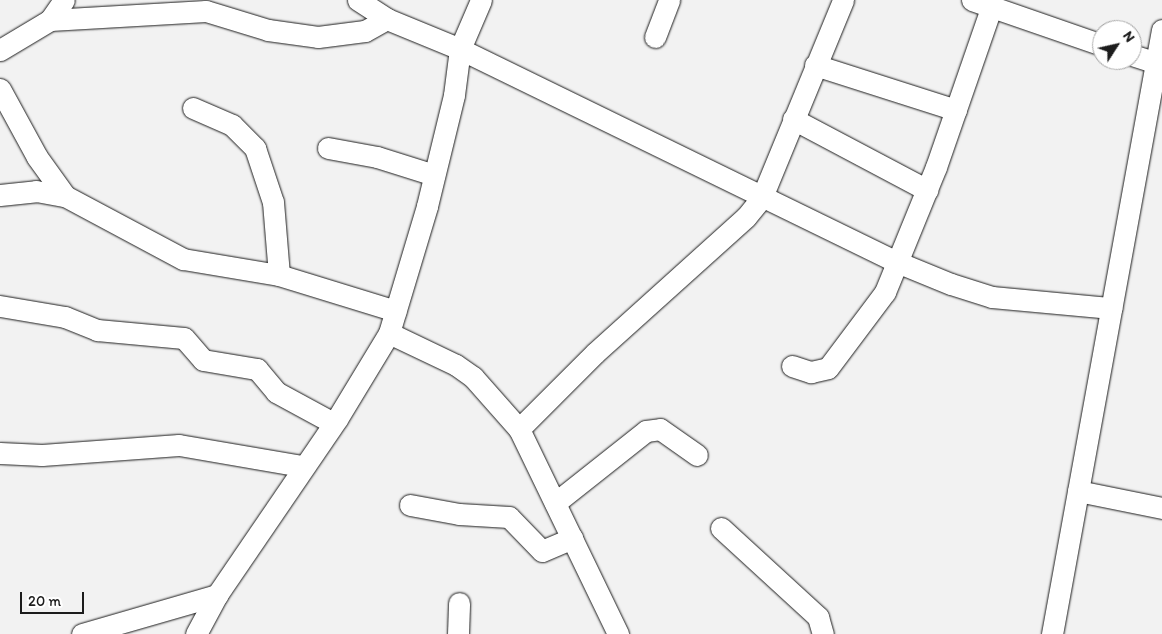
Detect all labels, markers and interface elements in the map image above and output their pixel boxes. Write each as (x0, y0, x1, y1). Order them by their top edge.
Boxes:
north arrow (1092, 20, 1142, 70)
text: N (1119, 28, 1139, 45)
scale bar (22, 582, 86, 614)
text: 20 m (28, 592, 61, 610)

